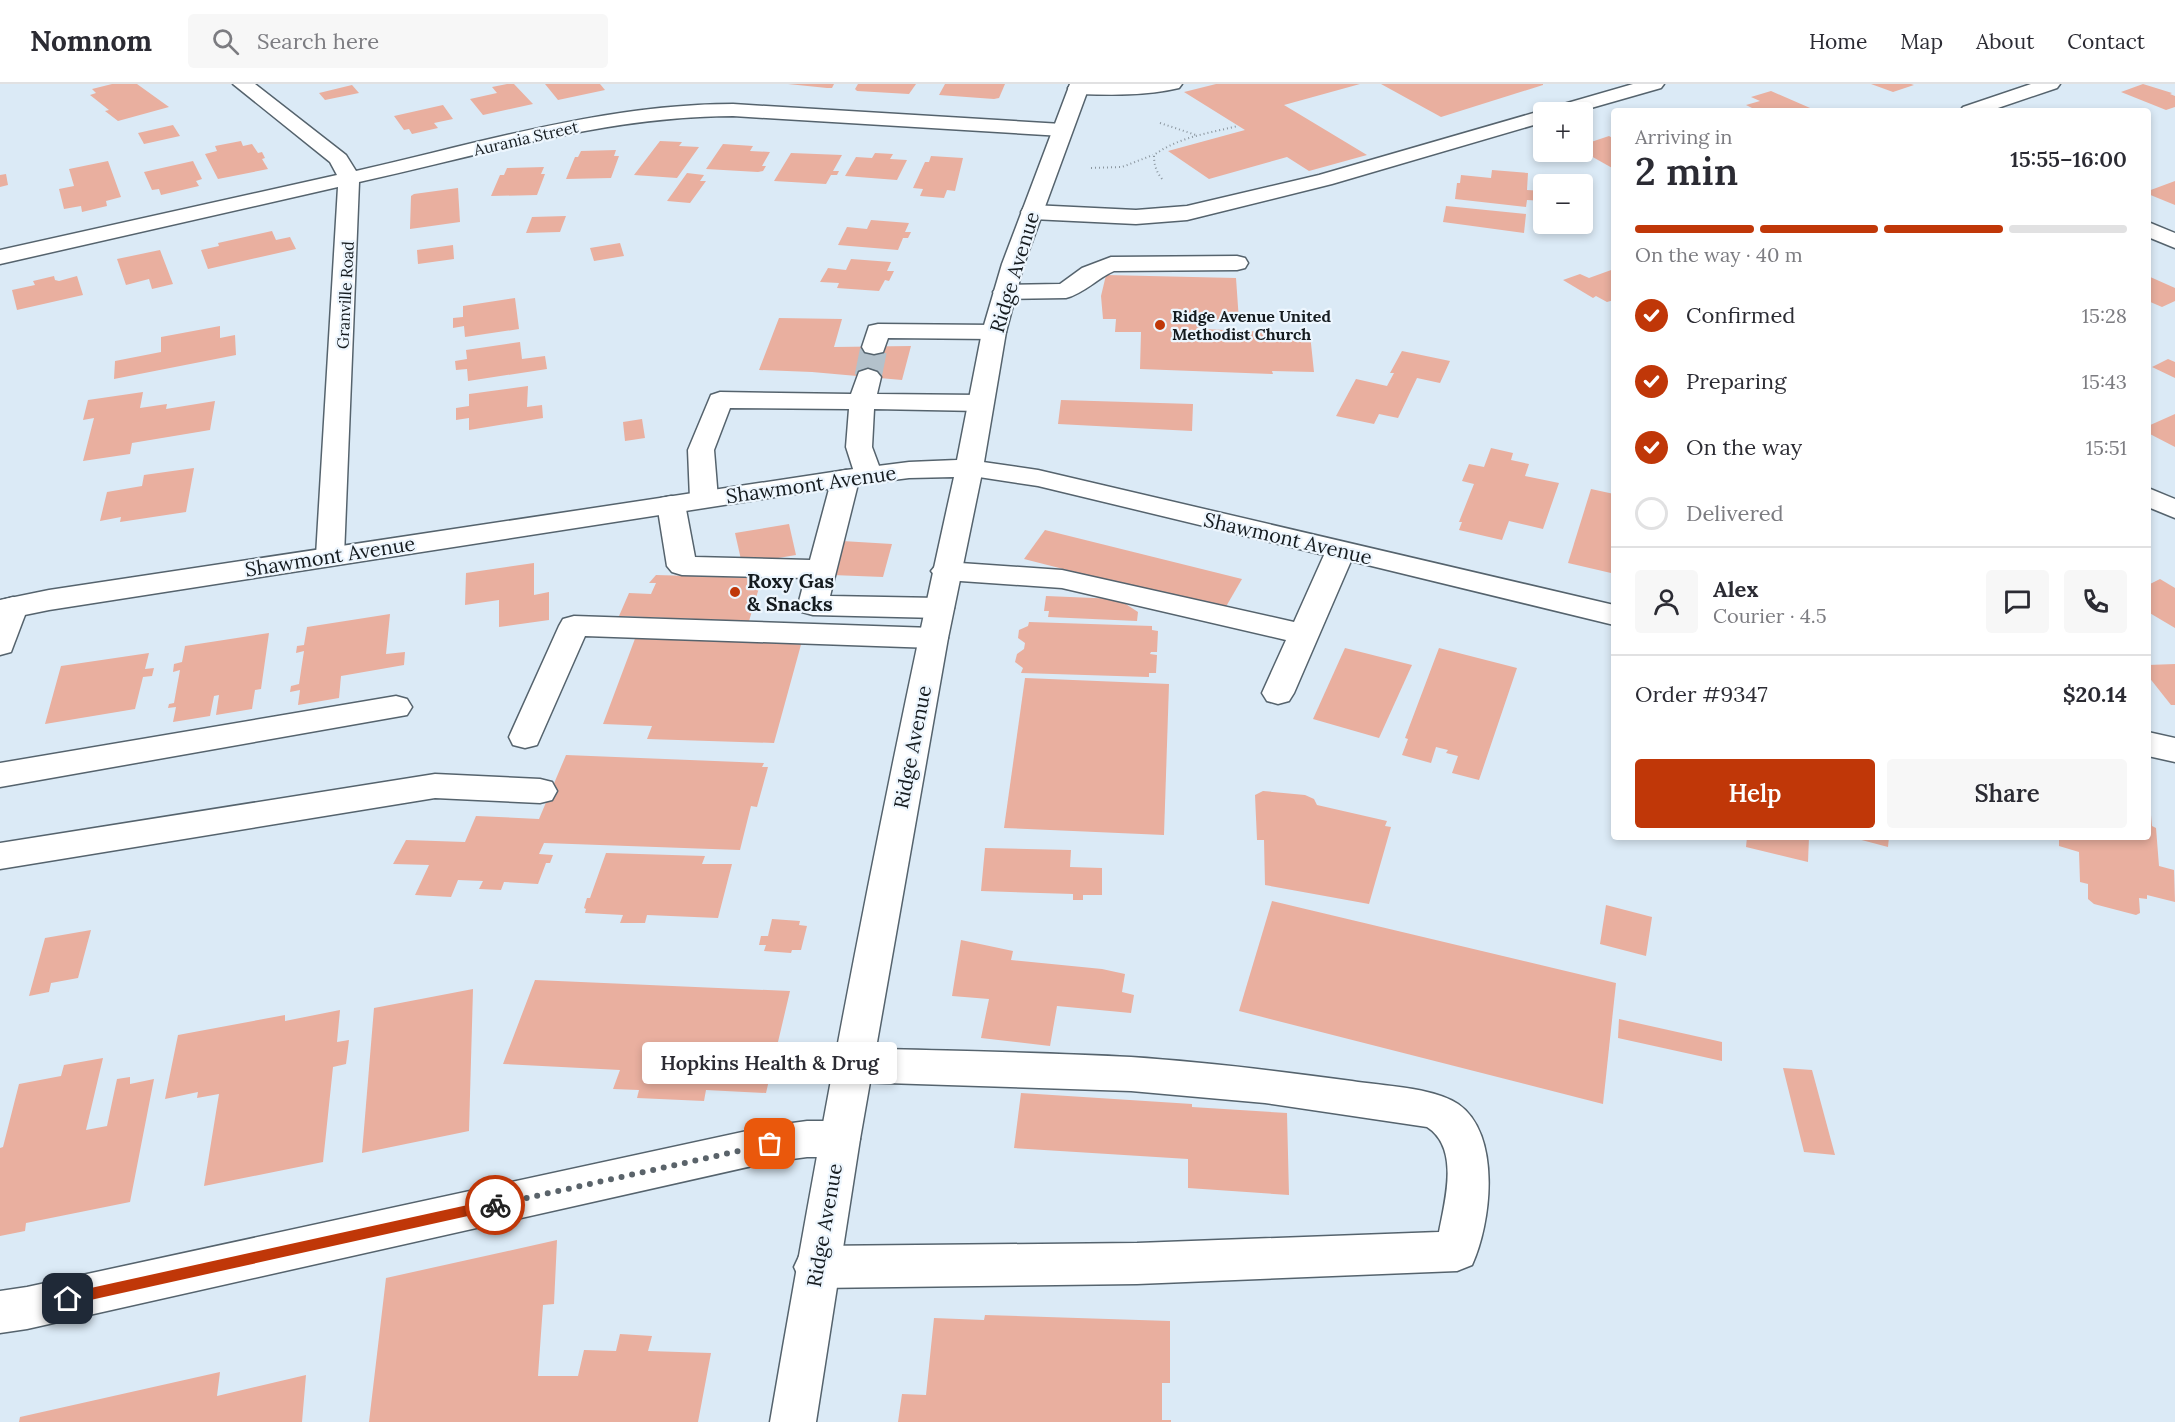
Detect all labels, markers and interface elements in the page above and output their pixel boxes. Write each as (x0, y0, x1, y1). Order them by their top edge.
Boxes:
search box (188, 14, 608, 68)
text: Nomnom (30, 23, 152, 59)
icon: search (209, 25, 242, 58)
text: Search here (257, 27, 379, 55)
text: Home (1809, 28, 1867, 55)
text: Map (1900, 28, 1943, 55)
text: About (1976, 28, 2034, 55)
text: Contact (2067, 28, 2145, 55)
map controls (1533, 102, 1593, 234)
button: + (1533, 102, 1593, 162)
street label: Aurania Street (471, 116, 581, 160)
text: Arriving in (1635, 124, 1732, 149)
text: 15:55–16:00 (2010, 145, 2127, 173)
text: 2 min (1635, 146, 1738, 196)
button: − (1533, 174, 1593, 234)
street label: Ridge Avenue (984, 208, 1044, 335)
street label: Granville Road (332, 240, 358, 349)
text: On the way · 40 m (1635, 242, 1803, 267)
icon: check (1635, 299, 1668, 332)
text: Confirmed (1686, 301, 1795, 329)
text: 15:28 (2082, 303, 2127, 328)
place label: Ridge Avenue United Methodist Church (1172, 306, 1331, 344)
marker: Ridge Avenue United Methodist Church (1153, 318, 1167, 332)
icon: check (1635, 365, 1668, 398)
text: Preparing (1686, 367, 1786, 395)
text: 15:43 (2082, 369, 2127, 394)
icon: check (1635, 431, 1668, 464)
text: On the way (1686, 433, 1802, 461)
text: 15:51 (2086, 435, 2127, 460)
street label: Shawmont Avenue (724, 460, 898, 508)
text: Delivered (1686, 499, 1784, 527)
street label: Shawmont Avenue (1201, 506, 1375, 570)
street label: Shawmont Avenue (243, 530, 417, 582)
place label: Roxy Gas & Snacks (747, 568, 834, 616)
button: person (1635, 570, 1698, 633)
button: chat (1986, 570, 2049, 633)
button: phone (2064, 570, 2127, 633)
text: Alex (1713, 575, 1758, 603)
marker: Roxy Gas & Snacks (728, 585, 742, 599)
text: Courier · 4.5 (1713, 603, 1827, 628)
text: Order #9347 (1635, 680, 1768, 708)
text: $20.14 (2063, 680, 2127, 708)
street label: Ridge Avenue (888, 683, 936, 811)
button: Help (1635, 759, 1875, 828)
button: Share (1887, 759, 2127, 828)
callout: Hopkins Health & Drug (642, 1042, 898, 1084)
text: Hopkins Health & Drug (660, 1050, 879, 1075)
pin (744, 1118, 795, 1169)
icon: bag (753, 1127, 786, 1160)
street label: Ridge Avenue (801, 1161, 847, 1289)
courier (465, 1175, 525, 1235)
icon: bike (479, 1189, 512, 1222)
pin (42, 1273, 93, 1324)
icon: home (51, 1282, 84, 1315)

